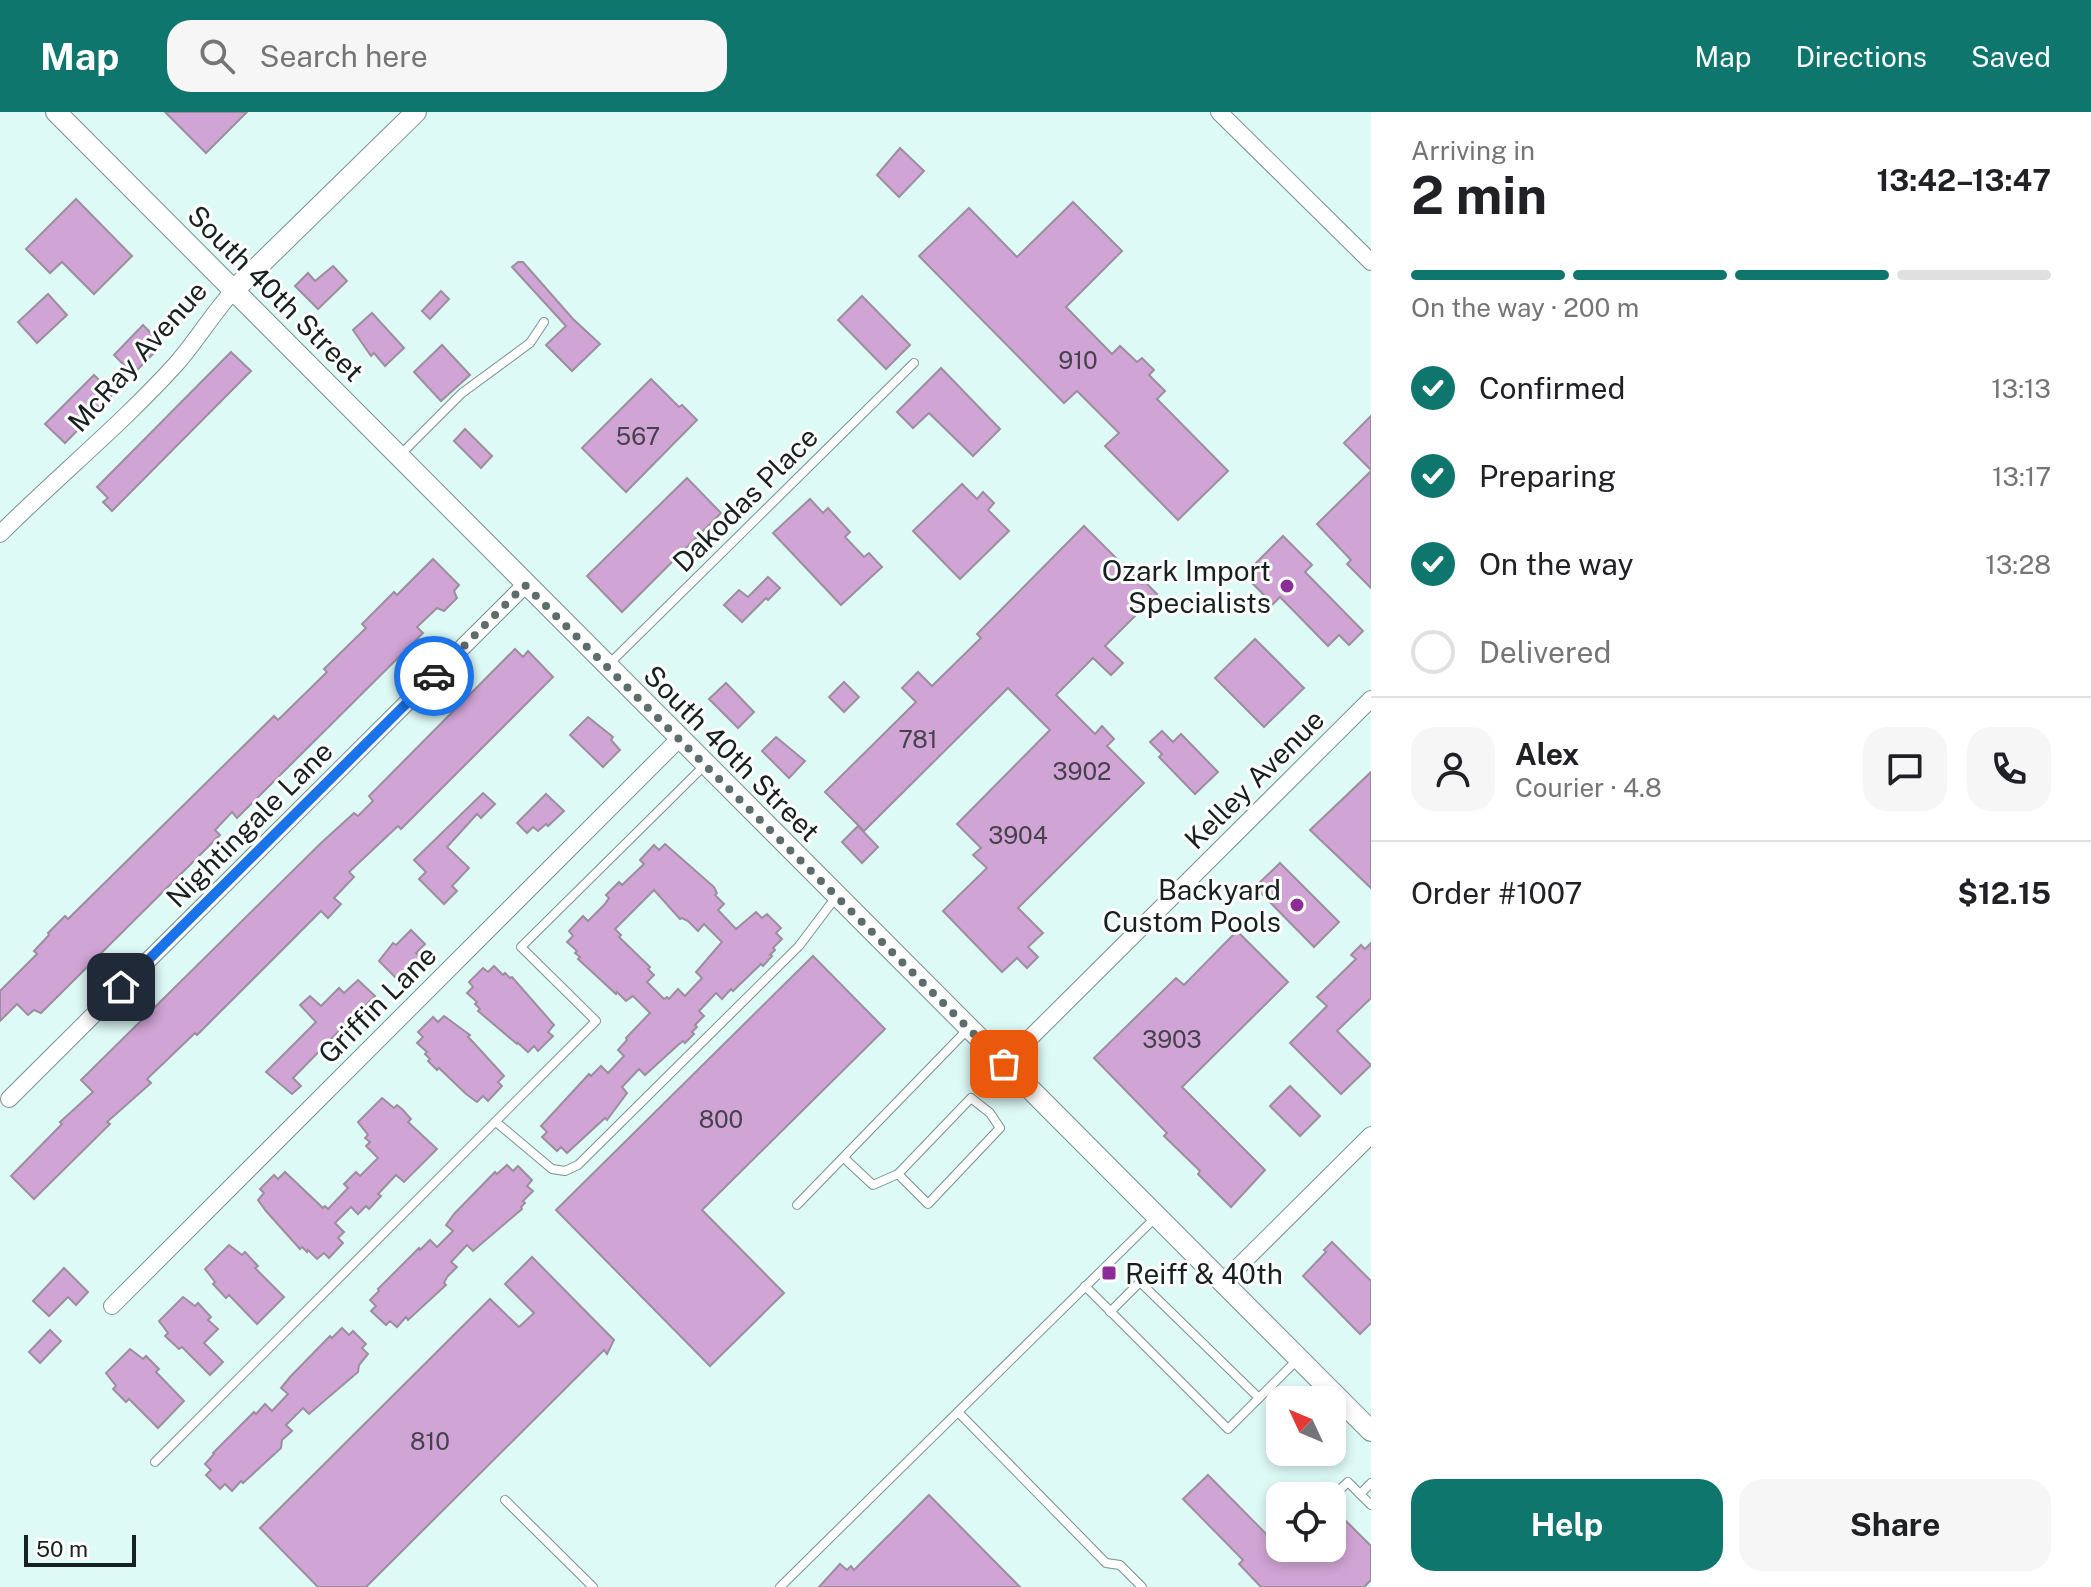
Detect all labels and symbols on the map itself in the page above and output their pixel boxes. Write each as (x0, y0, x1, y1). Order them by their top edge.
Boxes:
street label: South 40th Street (181, 198, 371, 388)
street label: McRay Avenue (61, 274, 213, 438)
house number: 910 (1058, 346, 1098, 374)
street label: Dakodas Place (666, 420, 824, 578)
house number: 567 (616, 422, 660, 450)
place label: Ozark Import Specialists (1102, 554, 1271, 619)
marker: Ozark Import Specialists (1278, 577, 1296, 595)
courier (394, 636, 474, 716)
street label: South 40th Street (637, 658, 827, 848)
street label: Kelley Avenue (1177, 702, 1331, 856)
house number: 781 (898, 725, 938, 753)
street label: Nightingale Lane (159, 734, 339, 914)
house number: 3902 (1053, 757, 1111, 785)
house number: 3904 (988, 821, 1048, 849)
place label: Backyard Custom Pools (1103, 873, 1281, 938)
marker: Backyard Custom Pools (1288, 896, 1306, 914)
street label: Griffin Lane (311, 938, 443, 1070)
pin (87, 953, 155, 1021)
house number: 3903 (1142, 1025, 1202, 1053)
pin (970, 1030, 1038, 1098)
house number: 800 (699, 1105, 743, 1133)
place label: Reiff & 40th (1125, 1257, 1283, 1290)
marker: Reiff & 40th (1100, 1264, 1118, 1282)
north arrow (1266, 1386, 1346, 1466)
house number: 810 (410, 1427, 450, 1455)
scale bar (24, 1531, 136, 1567)

